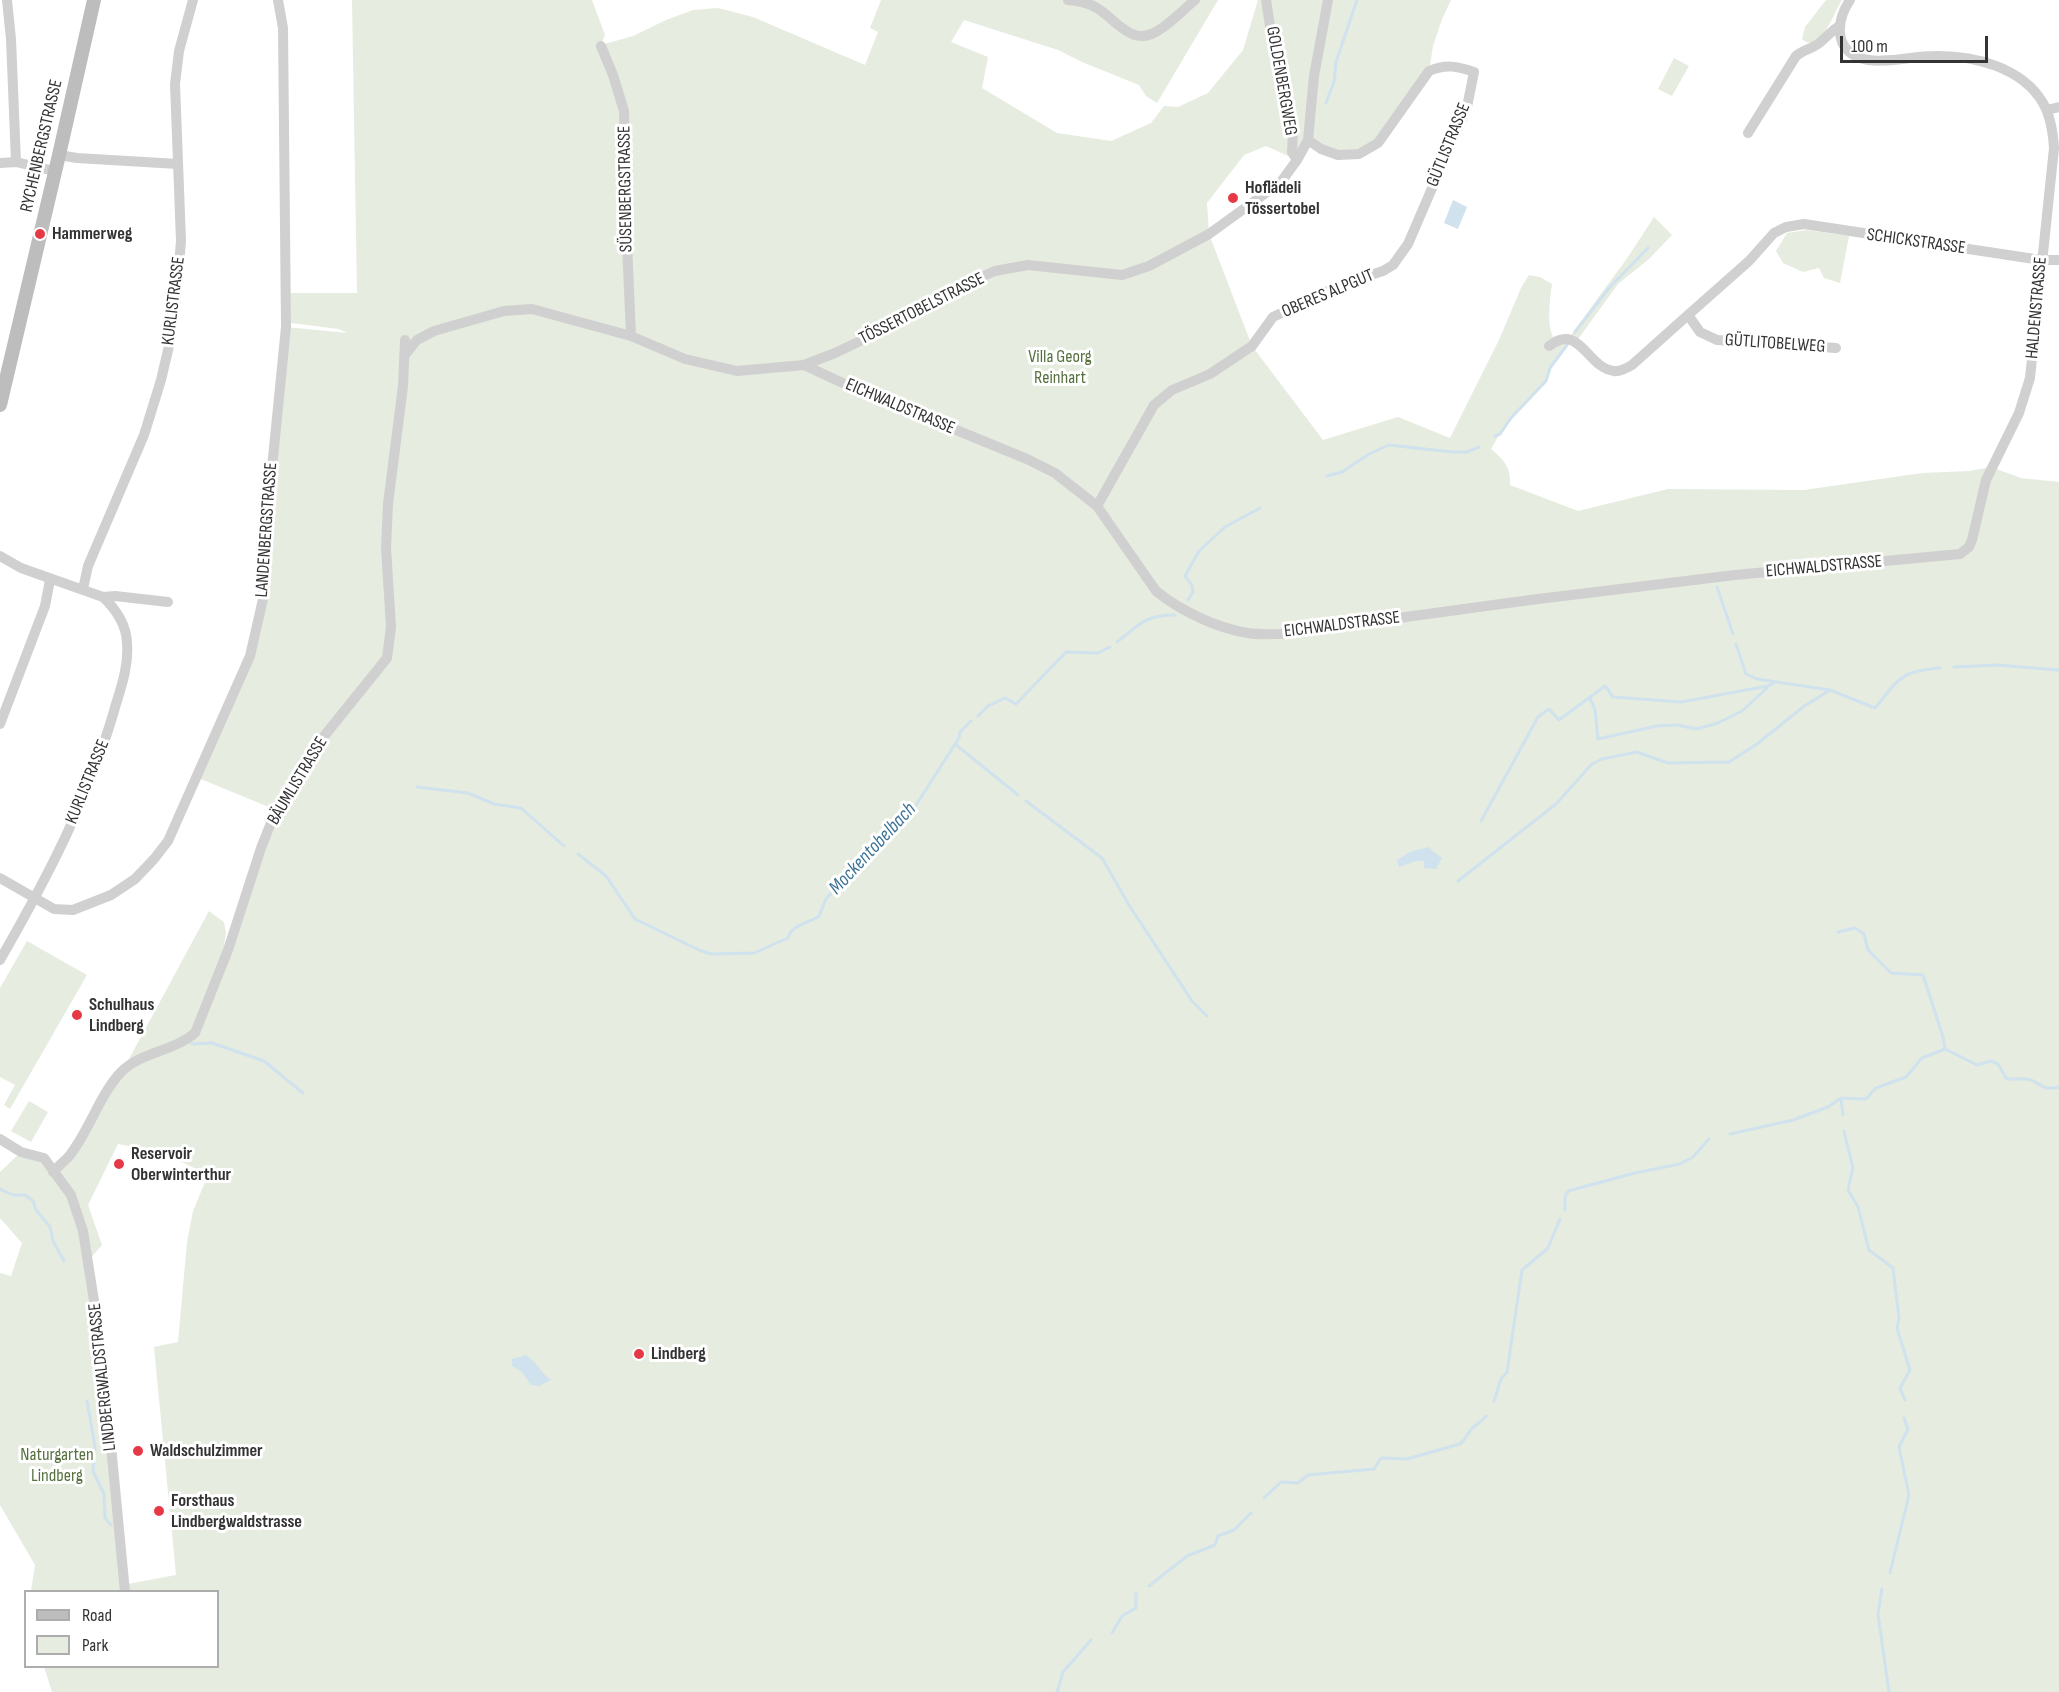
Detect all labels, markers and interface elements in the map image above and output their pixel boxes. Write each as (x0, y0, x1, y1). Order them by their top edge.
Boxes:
scale bar (1843, 24, 1992, 62)
street label: GOLDENBERGWEG (1261, 25, 1301, 137)
text: 100 m (1851, 36, 1888, 57)
street label: RYCHENBERGSTRASSE (16, 78, 68, 214)
street label: GÜTLISTRASSE (1422, 100, 1476, 190)
street label: SÜSENBERGSTRASSE (614, 125, 638, 253)
place label: Hoflädeli Tössertobel (1245, 177, 1320, 219)
marker: Hoflädeli Tössertobel (1226, 191, 1240, 205)
place label: Hammerweg (52, 223, 132, 245)
street label: SCHICKSTRASSE (1865, 224, 1967, 260)
marker: Hammerweg (33, 227, 47, 241)
street label: KURLISTRASSE (158, 256, 190, 346)
street label: HALDENSTRASSE (2022, 256, 2052, 360)
street label: OBERES ALPGUT (1279, 265, 1377, 323)
street label: TÖSSERTOBELSTRASSE (856, 268, 988, 350)
street label: GÜTLITOBELWEG (1724, 330, 1826, 358)
park label: Villa Georg Reinhart (1028, 346, 1092, 388)
street label: EICHWALDSTRASSE (842, 374, 958, 440)
street label: LANDENBERGSTRASSE (252, 462, 282, 598)
street label: EICHWALDSTRASSE (1765, 551, 1883, 583)
street label: EICHWALDSTRASSE (1283, 607, 1401, 643)
street label: BÄUMLISTRASSE (263, 733, 333, 829)
street label: KURLISTRASSE (61, 737, 115, 827)
water label: Mockentobelbach (824, 798, 922, 900)
place label: Schulhaus Lindberg (89, 994, 154, 1036)
marker: Schulhaus Lindberg (70, 1008, 84, 1022)
place label: Reservoir Oberwinterthur (131, 1143, 231, 1186)
marker: Reservoir Oberwinterthur (112, 1157, 126, 1171)
street label: LINDBERGWALDSTRASSE (84, 1302, 122, 1452)
place label: Lindberg (651, 1343, 706, 1365)
marker: Lindberg (632, 1347, 646, 1361)
place label: Waldschulzimmer (150, 1440, 263, 1462)
park label: Naturgarten Lindberg (20, 1444, 94, 1486)
marker: Waldschulzimmer (131, 1444, 145, 1458)
place label: Forsthaus Lindbergwaldstrasse (171, 1490, 302, 1532)
marker: Forsthaus Lindbergwaldstrasse (152, 1504, 166, 1518)
legend (24, 1590, 219, 1668)
text: Road (82, 1605, 112, 1626)
text: Park (82, 1635, 108, 1656)

